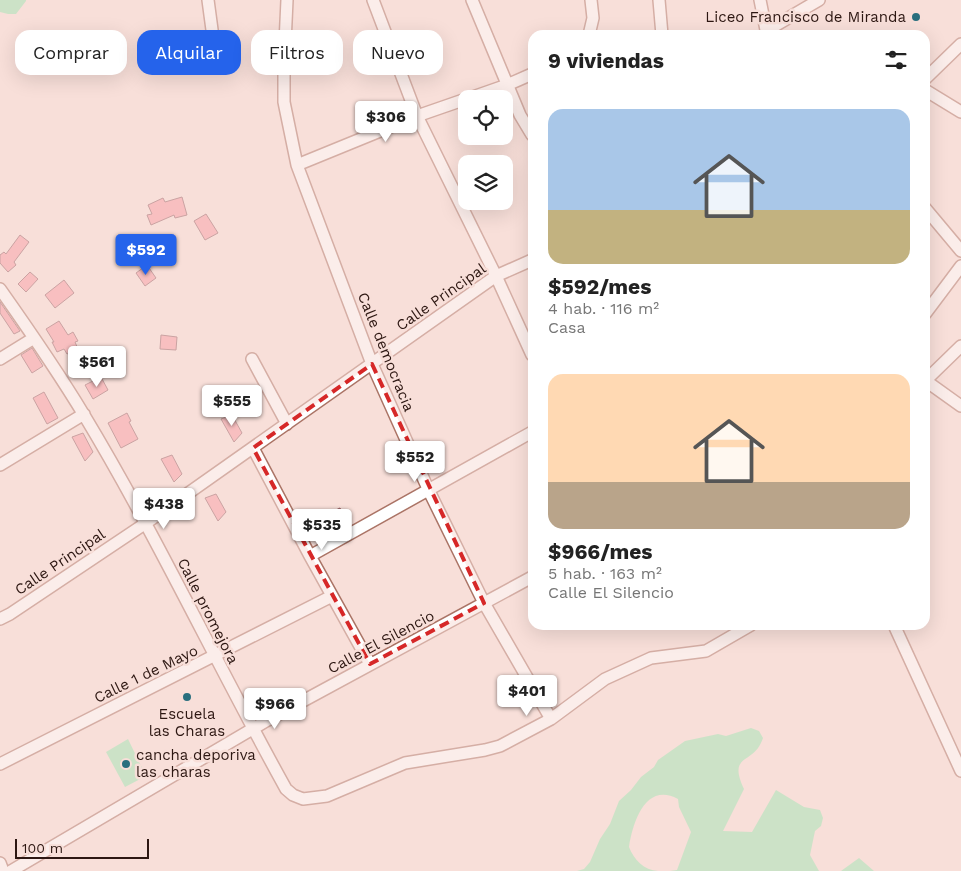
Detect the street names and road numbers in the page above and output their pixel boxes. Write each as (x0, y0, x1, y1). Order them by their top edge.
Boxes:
street label: Calle Principal (393, 259, 490, 335)
street label: Calle democracia (354, 290, 418, 415)
street label: Calle Principal (11, 525, 109, 599)
street label: Calle promejora (174, 555, 243, 667)
street label: Calle El Silencio (325, 606, 437, 678)
street label: Calle 1 de Mayo (91, 641, 201, 707)

